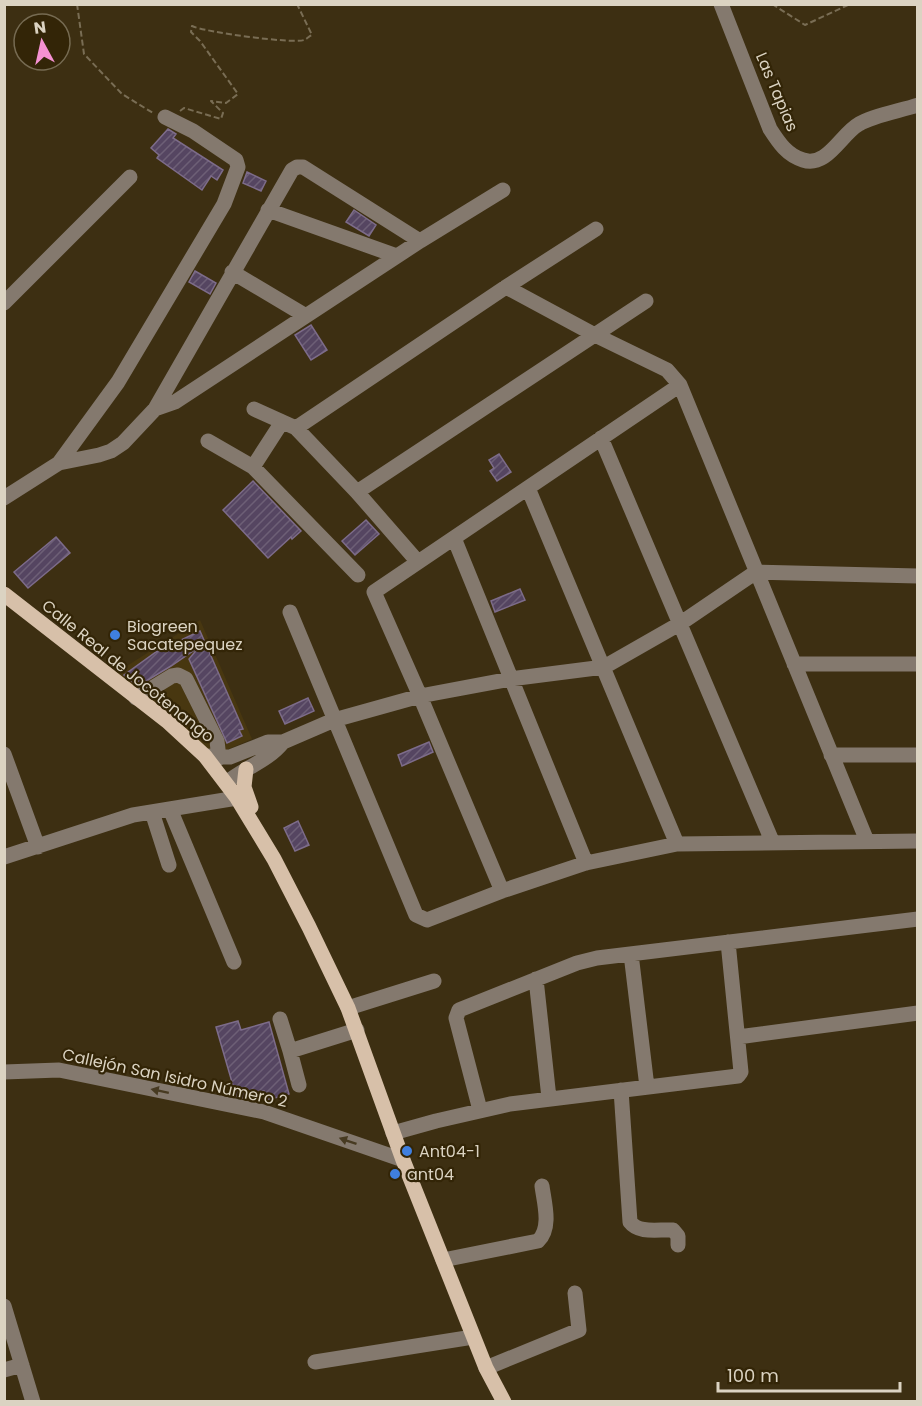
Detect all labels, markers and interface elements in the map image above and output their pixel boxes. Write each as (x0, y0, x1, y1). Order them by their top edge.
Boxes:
north arrow (12, 12, 72, 72)
text: N (32, 15, 48, 40)
street label: Las Tapias (750, 49, 804, 135)
street label: Calle Real de Jocotenango (37, 594, 219, 748)
place label: Biogreen Sacatepequez (127, 615, 242, 656)
marker: Biogreen Sacatepequez (108, 628, 122, 642)
street label: Callejón San Isidro Número 2 (60, 1043, 290, 1113)
one-way arrow (150, 1086, 169, 1095)
one-way arrow (339, 1136, 357, 1145)
place label: Ant04-1 (419, 1140, 480, 1163)
marker: Ant04-1 (400, 1144, 414, 1158)
place label: ant04 (407, 1163, 454, 1186)
marker: ant04 (388, 1167, 402, 1181)
scale bar (718, 1355, 900, 1393)
text: 100 m (727, 1363, 779, 1388)

